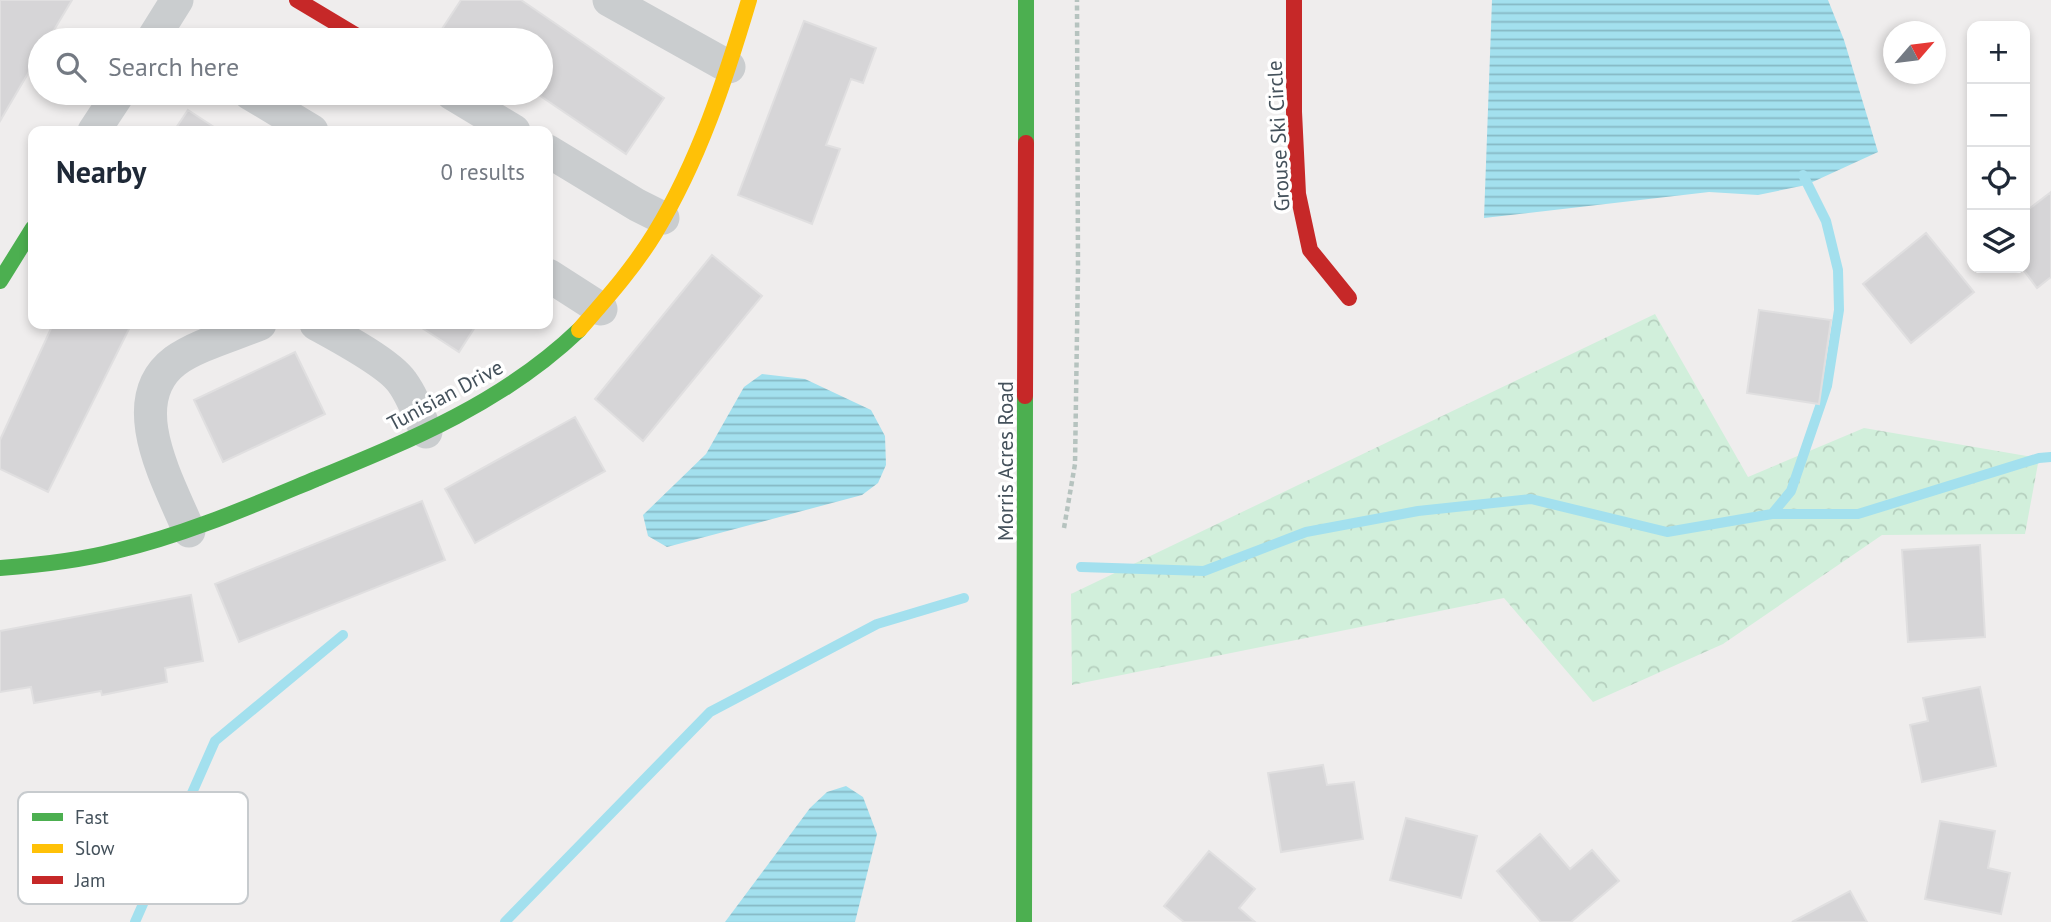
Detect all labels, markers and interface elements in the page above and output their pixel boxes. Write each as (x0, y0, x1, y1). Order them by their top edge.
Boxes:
north arrow (1883, 21, 1946, 84)
map controls (1967, 21, 2030, 273)
button: + (1967, 21, 2030, 84)
search box (28, 28, 553, 105)
icon: search (52, 48, 90, 86)
text: Search here (108, 50, 239, 83)
street label: Grouse Ski Circle (1261, 60, 1295, 212)
button: − (1967, 84, 2030, 147)
button: locate (1967, 147, 2030, 210)
text: Nearby (56, 152, 146, 191)
text: 0 results (441, 157, 525, 186)
button: layers (1967, 210, 2030, 273)
street label: Tunisian Drive (383, 353, 507, 437)
street label: Morris Acres Road (992, 381, 1019, 541)
legend (18, 792, 248, 904)
text: Fast (75, 805, 109, 829)
text: Slow (75, 836, 115, 860)
text: Jam (74, 868, 105, 892)

